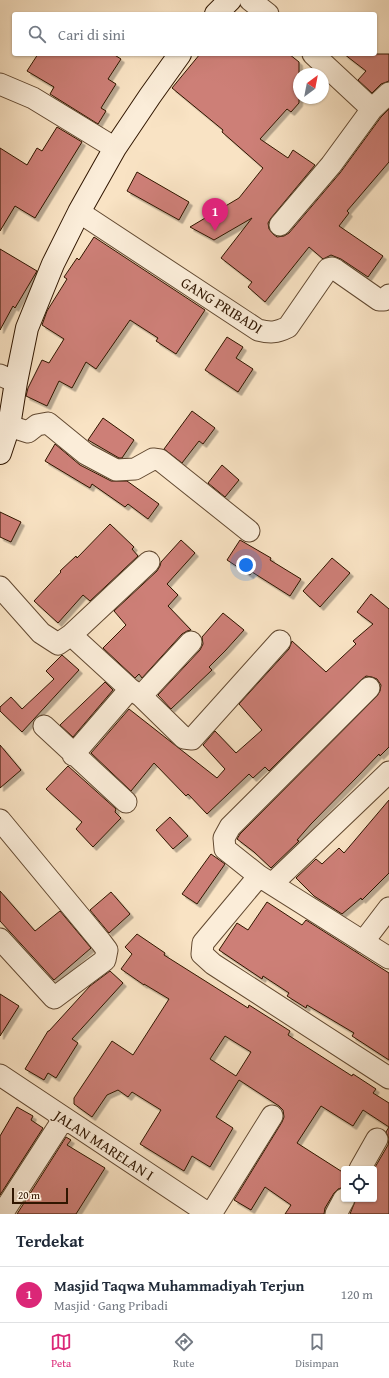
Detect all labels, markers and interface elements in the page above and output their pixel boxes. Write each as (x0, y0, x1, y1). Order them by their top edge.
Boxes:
search box (12, 12, 377, 56)
icon: search (26, 23, 48, 45)
text: Cari di sini (58, 24, 125, 45)
north arrow (293, 68, 329, 104)
pin: 1 (202, 198, 228, 231)
street label: GANG PRIBADI (177, 272, 267, 338)
your location (236, 555, 256, 575)
street label: JALAN MARELAN I (48, 1104, 158, 1185)
map controls (341, 1166, 377, 1202)
button: locate (341, 1166, 377, 1202)
scale bar (12, 1186, 68, 1205)
text: 20 m (18, 1187, 40, 1203)
text: Terdekat (16, 1228, 84, 1253)
text: Masjid Taqwa Muhammadiyah Terjun (54, 1275, 304, 1296)
text: 1 (26, 1285, 32, 1304)
text: 120 m (341, 1285, 373, 1304)
text: Masjid · Gang Pribadi (54, 1296, 168, 1315)
tab: Peta (50, 1331, 72, 1371)
tab: Rute (173, 1331, 195, 1371)
tab: Disimpan (295, 1331, 339, 1371)

